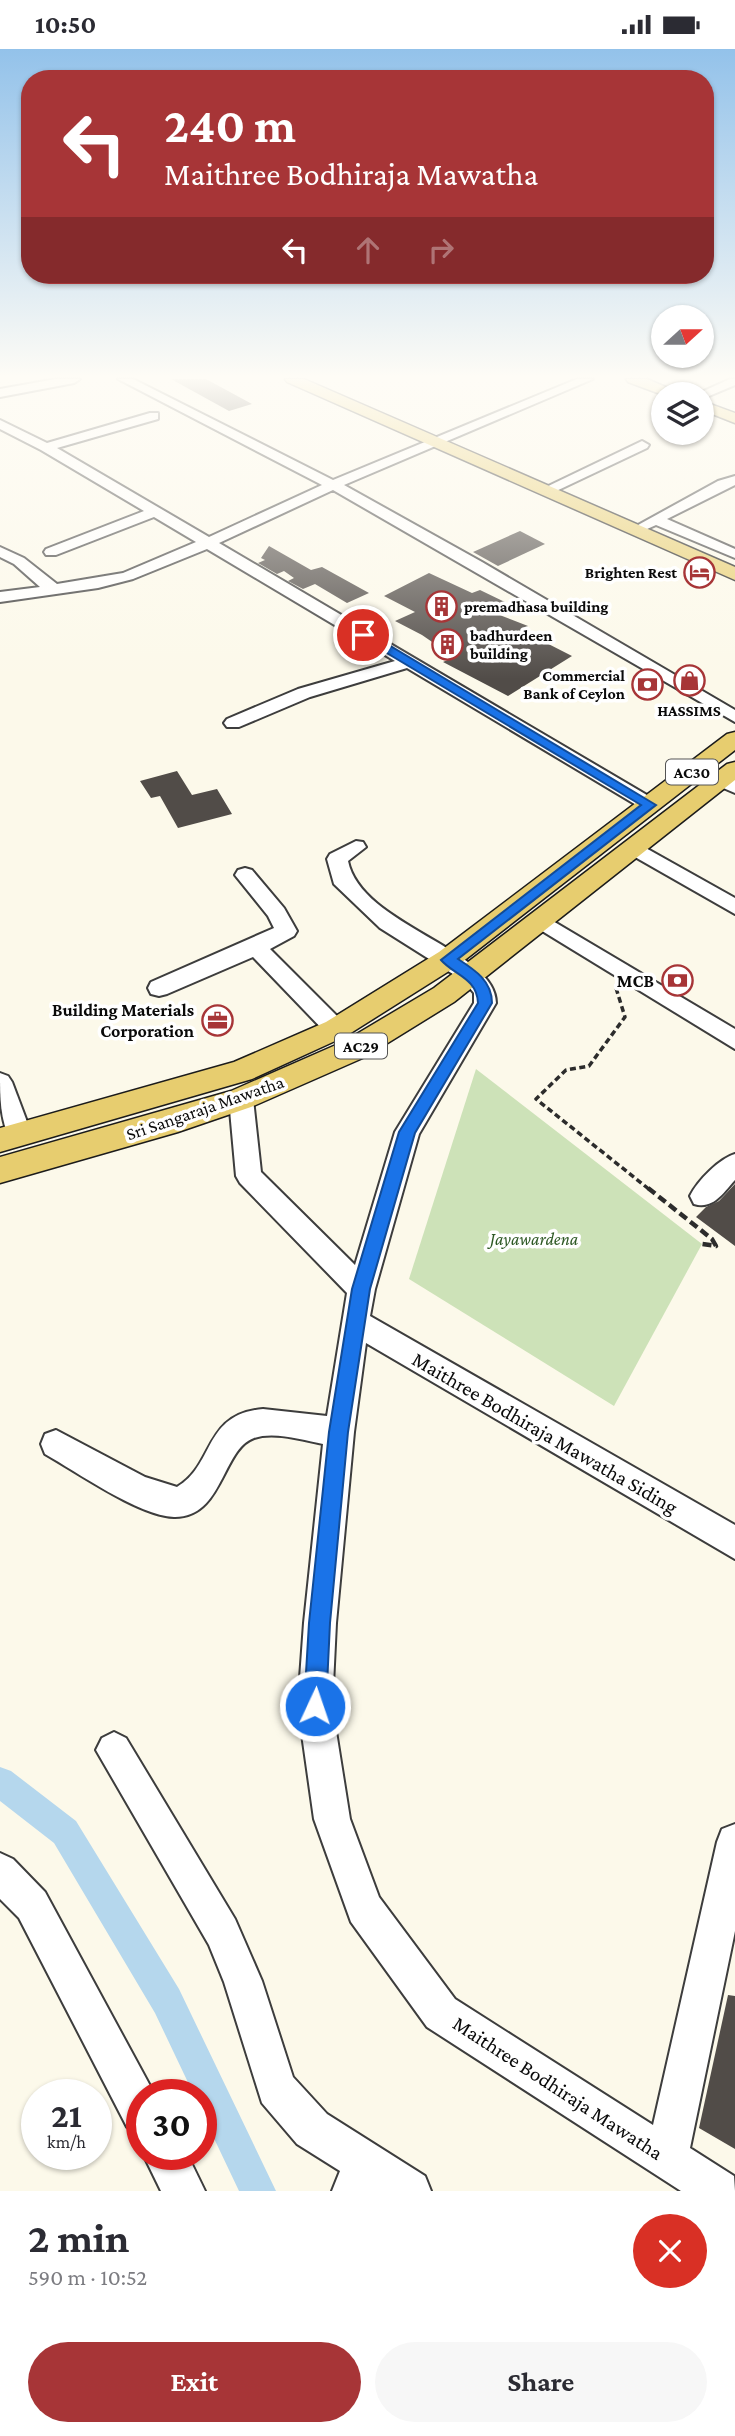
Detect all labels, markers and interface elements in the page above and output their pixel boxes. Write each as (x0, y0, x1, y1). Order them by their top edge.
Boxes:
text: 10:50 (35, 10, 96, 39)
icon: left (49, 98, 140, 189)
text: 240 m (164, 98, 296, 153)
text: Maithree Bodhiraja Mawatha (164, 156, 538, 192)
icon: left (276, 231, 314, 269)
icon: ahead (349, 231, 387, 269)
icon: right (422, 231, 460, 269)
north arrow (651, 305, 714, 367)
map controls (651, 305, 714, 445)
button: layers (651, 382, 714, 445)
hotel icon: Brighten Rest (683, 555, 717, 589)
place label: Brighten Rest (585, 564, 677, 581)
building icon: premadhasa building (424, 589, 458, 623)
place label: premadhasa building (464, 598, 608, 615)
pin (333, 605, 393, 665)
icon: arrive (344, 616, 382, 654)
building icon: badhurdeen building (430, 627, 464, 661)
place label: badhurdeen building (469, 627, 552, 662)
shop icon: HASSIMS (672, 664, 706, 698)
place label: Commercial Bank of Ceylon (523, 667, 625, 702)
bank icon: Commercial Bank of Ceylon (631, 667, 665, 701)
place label: HASSIMS (657, 702, 721, 719)
road number: AC30 (666, 759, 718, 785)
bank icon: MCB (660, 964, 694, 998)
place label: MCB (617, 971, 654, 991)
place label: Building Materials Corporation (52, 1000, 195, 1041)
office icon: Building Materials Corporation (200, 1003, 234, 1037)
road number: AC29 (335, 1033, 387, 1058)
street label: Sri Sangaraja Mawatha (124, 1072, 287, 1145)
park label: Jayawardena (487, 1229, 579, 1249)
street label: Maithree Bodhiraja Mawatha Siding (408, 1347, 682, 1519)
position arrow (278, 1669, 352, 1743)
street label: Maithree Bodhiraja Mawatha (448, 2011, 668, 2165)
speed limit sign: 30 (126, 2079, 217, 2170)
text: 21 (51, 2096, 82, 2135)
text: km/h (47, 2132, 86, 2152)
text: 2 min (28, 2214, 129, 2261)
button: close (633, 2214, 707, 2288)
text: 590 m · 10:52 (28, 2264, 147, 2290)
button: Exit (28, 2342, 361, 2422)
button: Share (375, 2342, 707, 2422)

